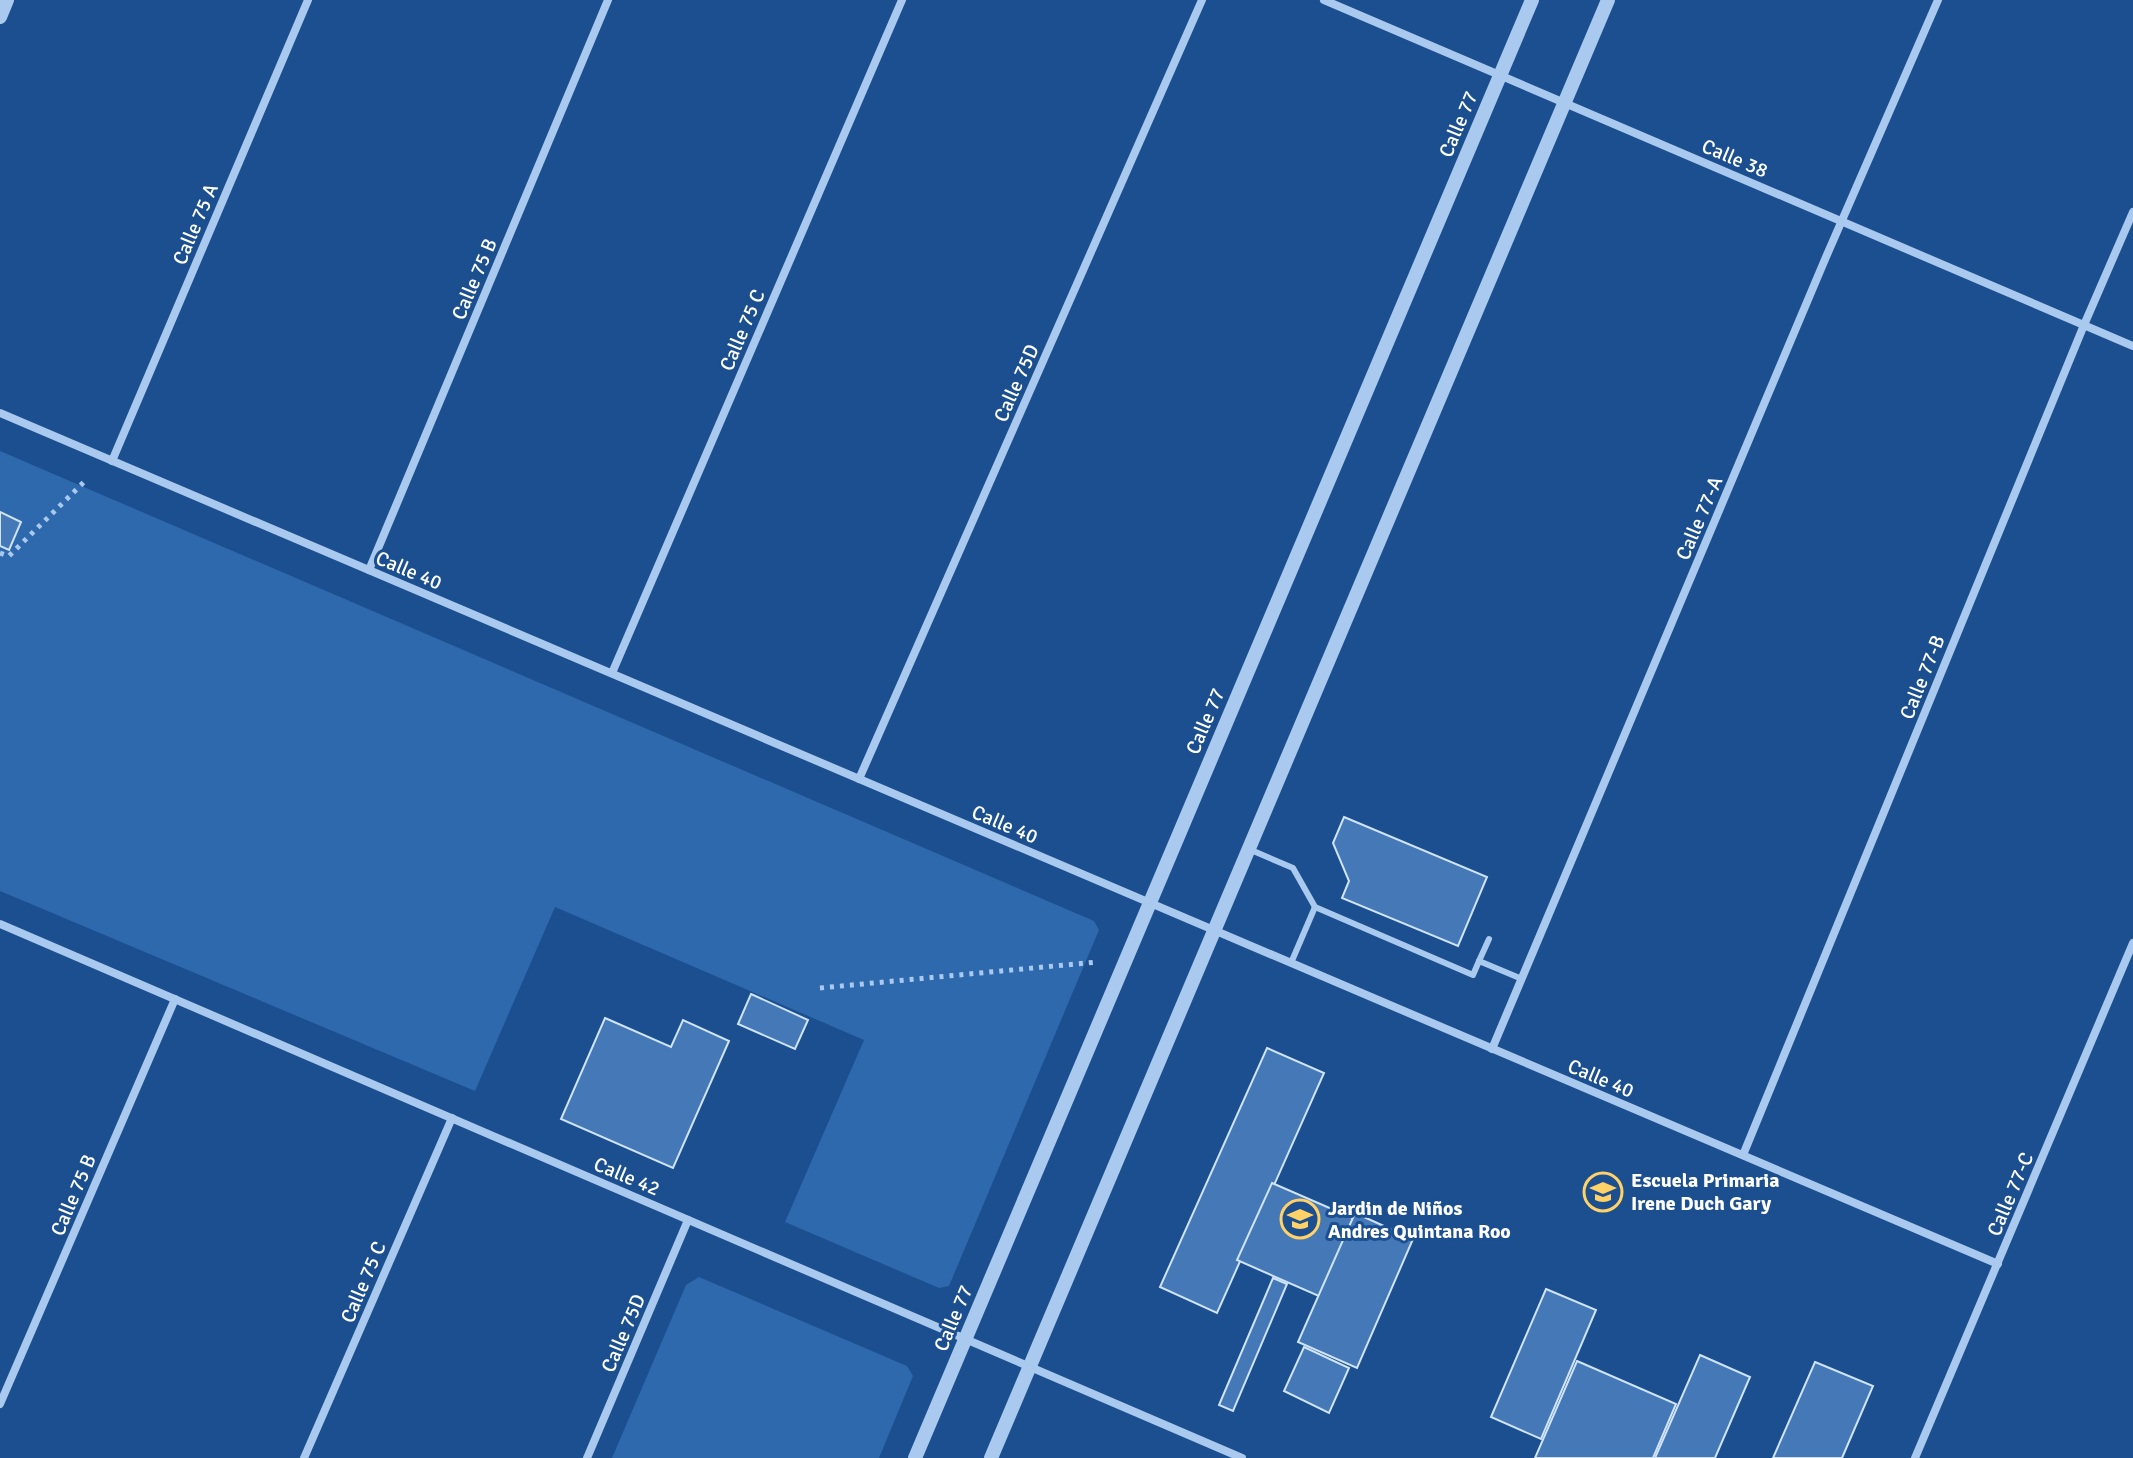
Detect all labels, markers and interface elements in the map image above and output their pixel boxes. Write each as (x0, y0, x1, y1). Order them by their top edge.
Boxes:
street label: Calle 77 (1433, 87, 1484, 161)
street label: Calle 38 (1698, 133, 1772, 184)
street label: Calle 75 A (167, 180, 224, 269)
street label: Calle 75 B (446, 235, 503, 324)
street label: Calle 75 C (714, 286, 771, 375)
street label: Calle 75D (988, 340, 1045, 426)
street label: Calle 77-A (1671, 473, 1728, 564)
street label: Calle 40 (372, 545, 446, 596)
street label: Calle 77-B (1894, 631, 1951, 723)
street label: Calle 77 (1180, 684, 1231, 758)
street label: Calle 40 (968, 799, 1042, 850)
street label: Calle 40 (1564, 1053, 1638, 1104)
street label: Calle 77-C (1982, 1149, 2039, 1240)
street label: Calle 75 B (45, 1151, 102, 1240)
street label: Calle 42 (590, 1151, 664, 1202)
place label: Escuela Primaria Irene Duch Gary (1631, 1168, 1779, 1216)
school or university icon: Escuela Primaria Irene Duch Gary (1582, 1171, 1624, 1213)
place label: Jardin de Niños Andres Quintana Roo (1328, 1196, 1511, 1244)
school or university icon: Jardin de Niños Andres Quintana Roo (1279, 1198, 1321, 1240)
street label: Calle 75 C (335, 1238, 392, 1327)
street label: Calle 77 (928, 1281, 979, 1355)
street label: Calle 75D (596, 1290, 651, 1376)

